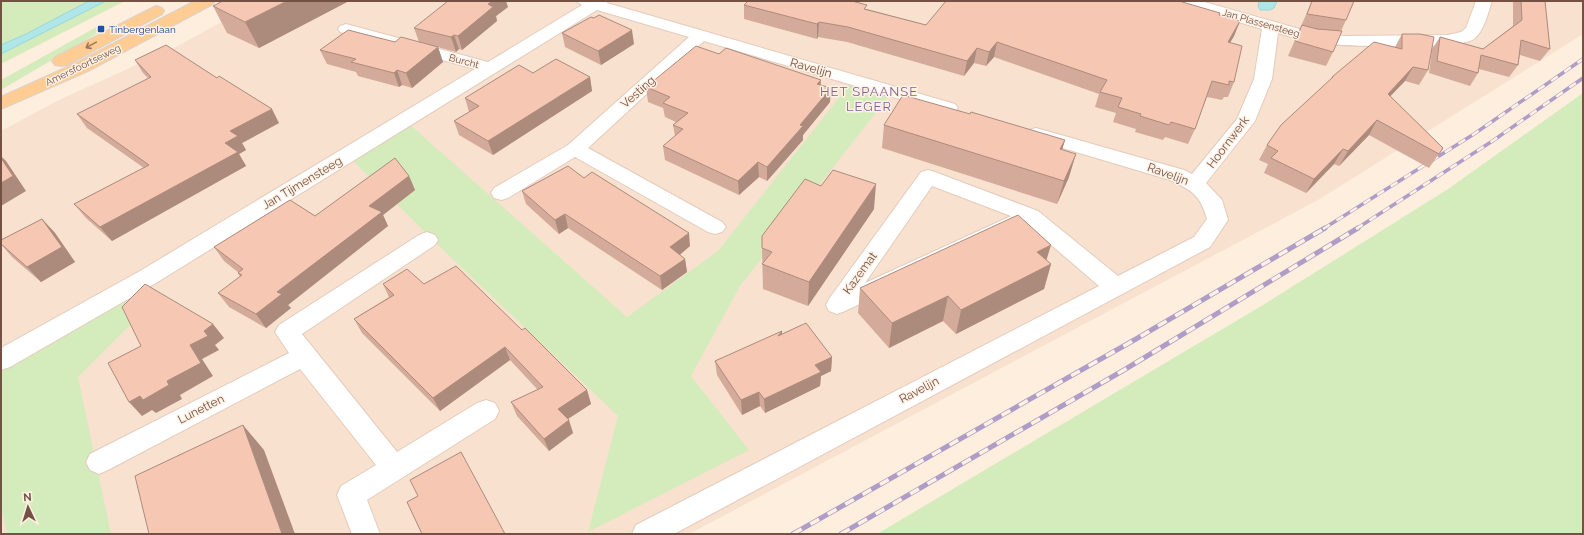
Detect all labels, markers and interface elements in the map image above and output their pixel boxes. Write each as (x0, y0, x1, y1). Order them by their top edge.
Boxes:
street label: Jan Plassensteeg (1221, 7, 1301, 39)
marker: Tinbergenlaan (96, 24, 106, 34)
place label: Tinbergenlaan (109, 24, 176, 35)
one-way arrow (85, 41, 97, 49)
street label: Amersfoortseweg (43, 42, 123, 88)
street label: Burcht (448, 52, 481, 70)
street label: Ravelijn (788, 55, 834, 81)
street label: Vesting (618, 73, 658, 111)
district label: HET SPAANSE LEGER (820, 84, 918, 114)
street label: Hoornwerk (1204, 113, 1252, 171)
street label: Jan Tijmensteeg (259, 154, 345, 212)
street label: Ravelijn (1145, 160, 1191, 188)
street label: Kazemat (840, 249, 880, 297)
street label: Ravelijn (897, 374, 941, 406)
street label: Lunetten (176, 391, 226, 427)
north arrow (8, 487, 48, 527)
text: N (23, 491, 32, 504)

